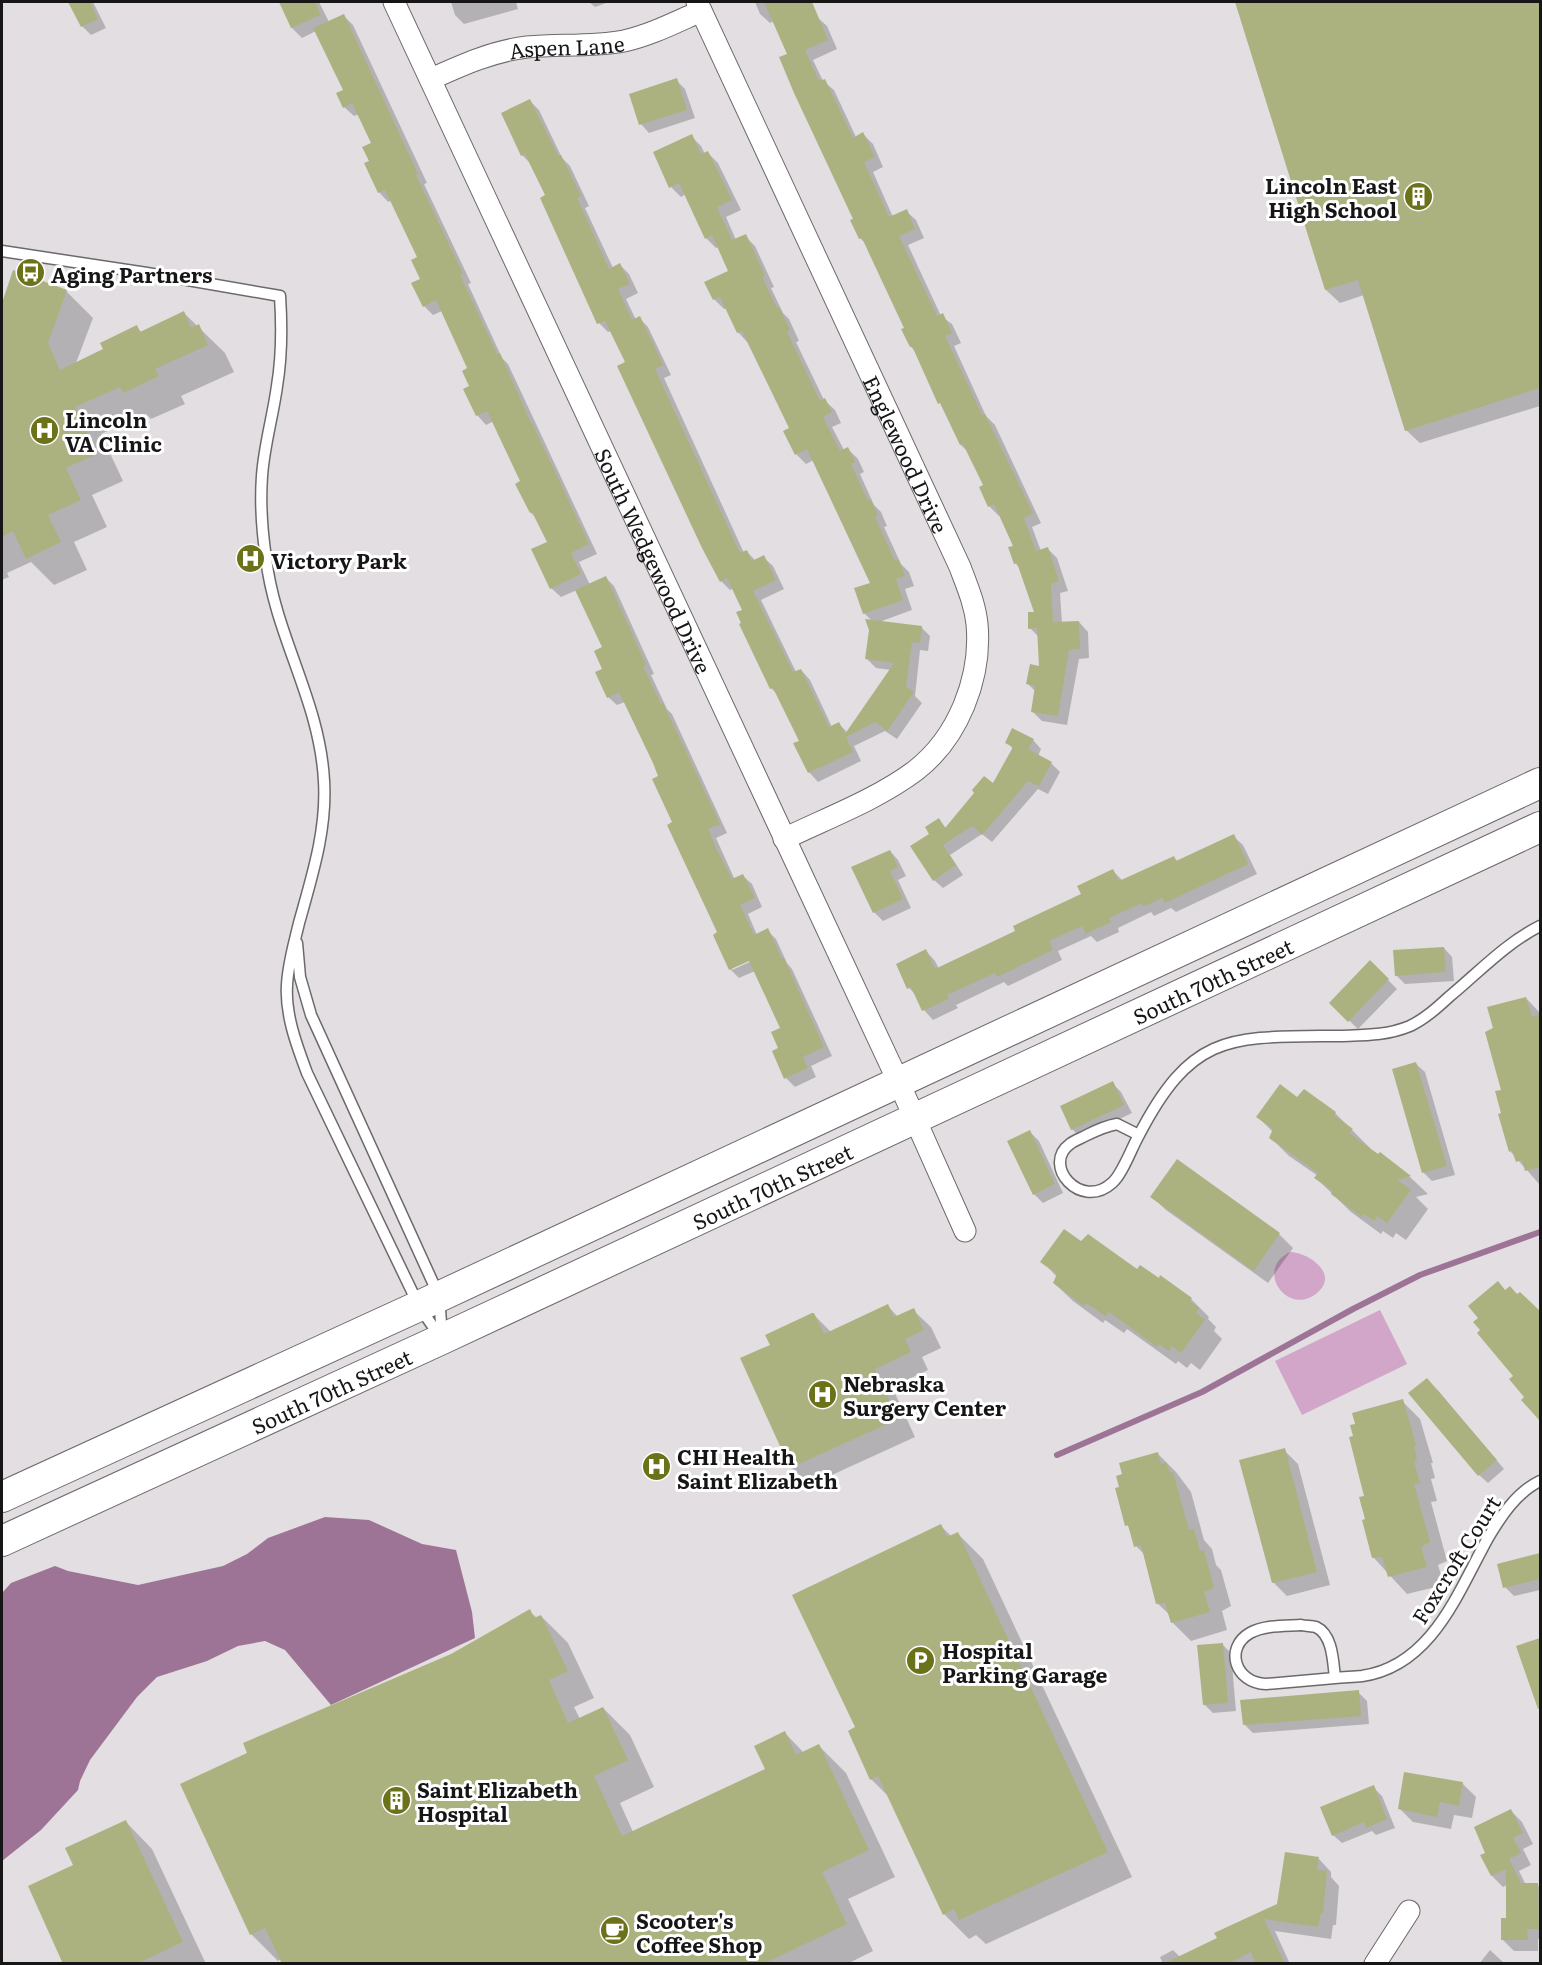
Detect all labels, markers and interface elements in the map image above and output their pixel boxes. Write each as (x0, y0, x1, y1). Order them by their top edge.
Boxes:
street label: Aspen Lane (506, 26, 627, 65)
place label: Lincoln East High School (1265, 169, 1398, 224)
building icon: Lincoln East High School (1402, 180, 1434, 212)
bus stop icon: Aging Partners (14, 257, 46, 289)
place label: Aging Partners (51, 258, 213, 289)
street label: Englewood Drive (857, 369, 957, 538)
place label: Lincoln VA Clinic (65, 403, 162, 458)
hospital icon: Lincoln VA Clinic (28, 414, 60, 446)
street label: South Wedgewood Drive (589, 442, 721, 678)
hospital icon: Victory Park (234, 543, 266, 575)
place label: Victory Park (271, 544, 408, 575)
street label: South 70th Street (1127, 929, 1298, 1031)
street label: South 70th Street (687, 1134, 857, 1236)
street label: South 70th Street (246, 1339, 417, 1440)
place label: Nebraska Surgery Center (843, 1367, 1007, 1422)
hospital icon: Nebraska Surgery Center (806, 1378, 838, 1410)
place label: CHI Health Saint Elizabeth (677, 1440, 838, 1495)
hospital icon: CHI Health Saint Elizabeth (640, 1451, 672, 1483)
street label: Foxcroft Court (1403, 1488, 1507, 1629)
place label: Hospital Parking Garage (942, 1634, 1107, 1689)
parking icon: Hospital Parking Garage (905, 1645, 937, 1677)
place label: Saint Elizabeth Hospital (417, 1773, 578, 1828)
building icon: Saint Elizabeth Hospital (380, 1784, 412, 1816)
place label: Scooter's Coffee Shop (636, 1904, 763, 1959)
cafe icon: Scooter's Coffee Shop (599, 1915, 631, 1947)

